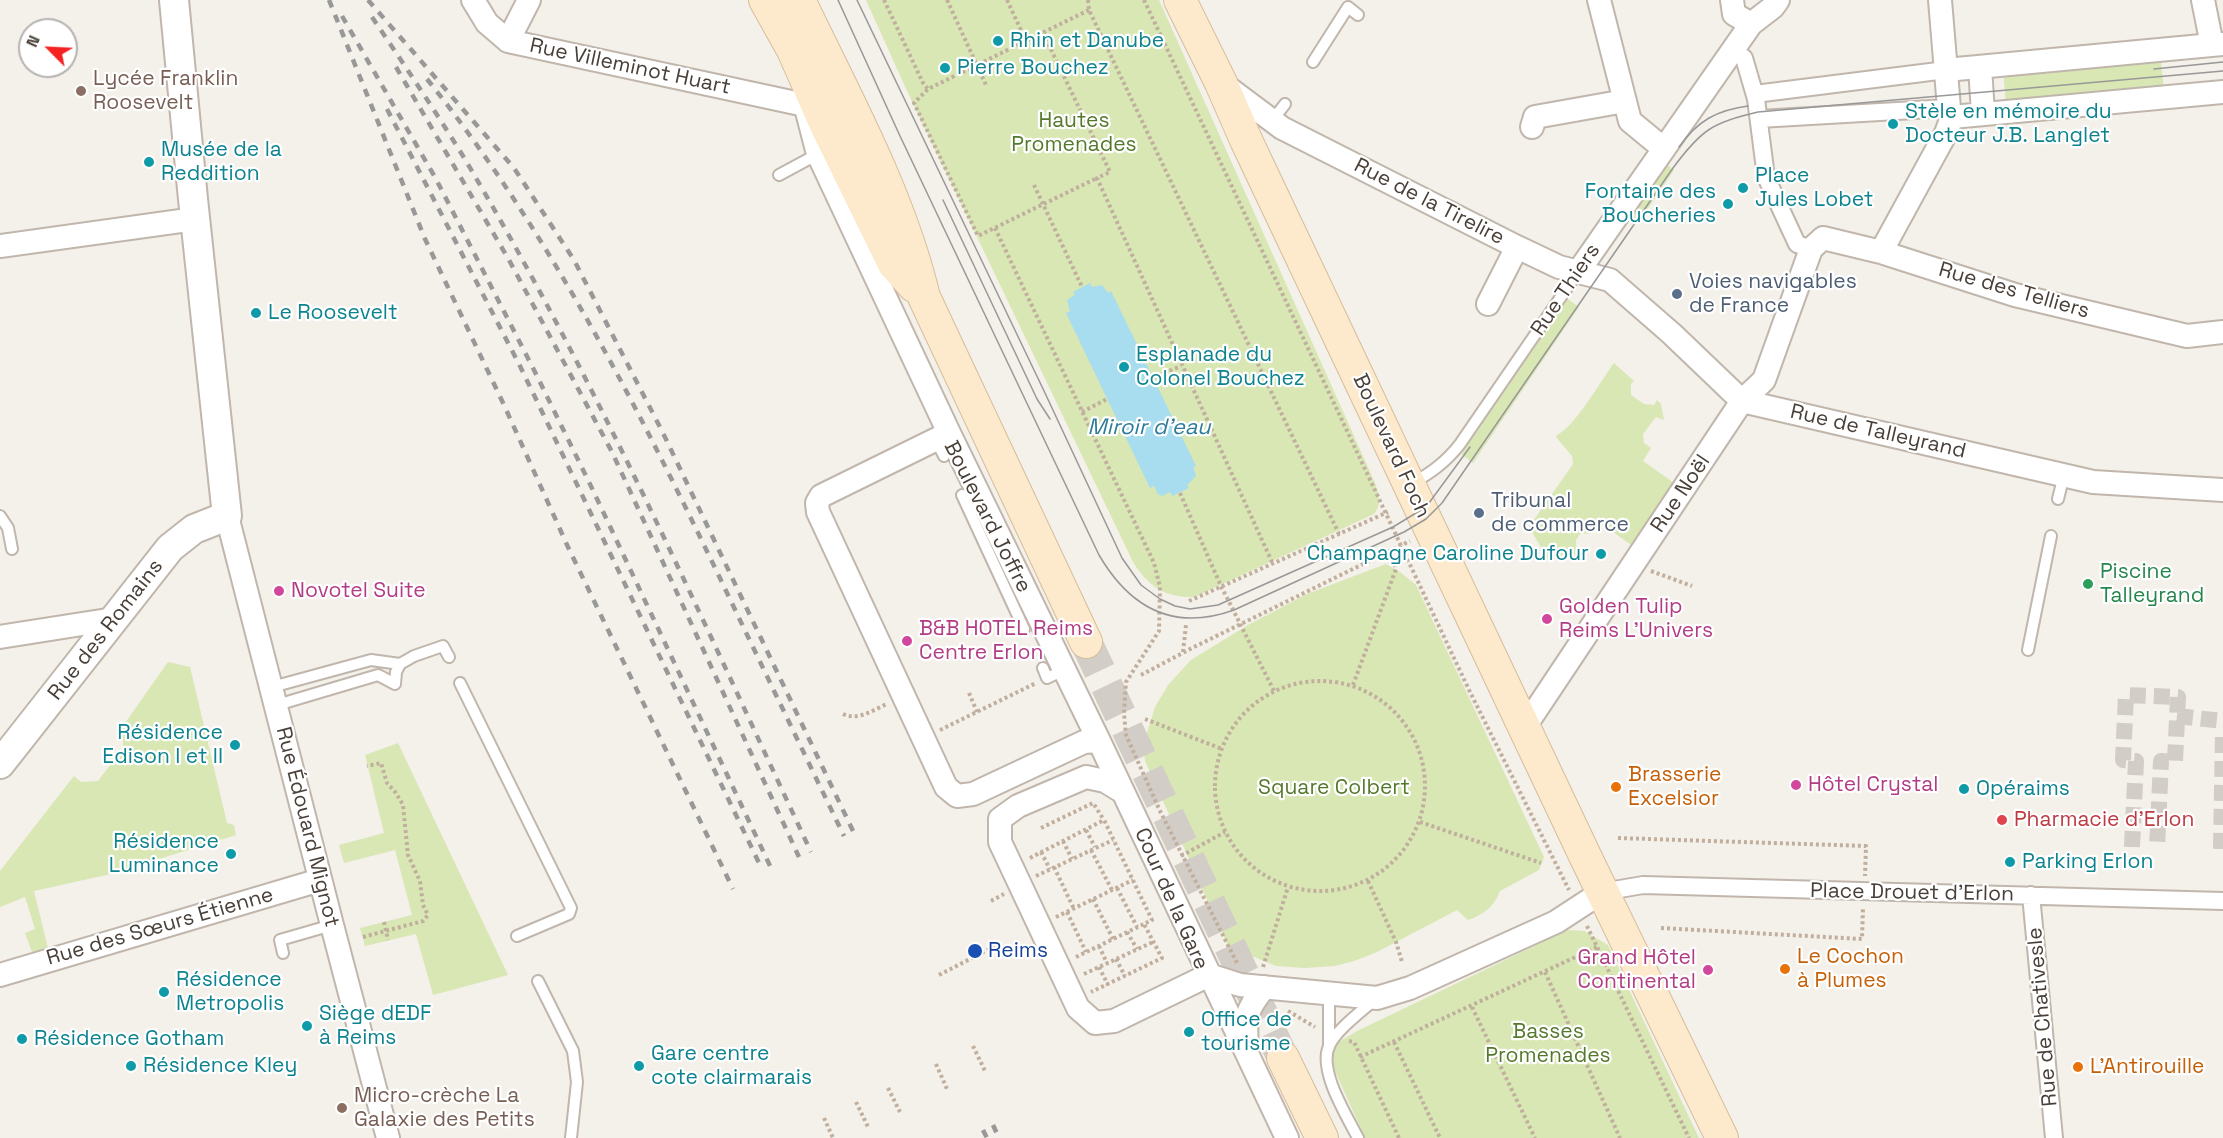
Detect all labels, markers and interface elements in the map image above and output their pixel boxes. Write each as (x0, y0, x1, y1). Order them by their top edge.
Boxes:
north arrow (18, 18, 78, 78)
place label: Rhin et Danube (1010, 28, 1164, 54)
text: N (21, 32, 45, 50)
street label: Rue Villeminot Huart (527, 33, 733, 101)
marker: Rhin et Danube (991, 34, 1005, 48)
place label: Pierre Bouchez (957, 55, 1109, 81)
marker: Pierre Bouchez (938, 61, 952, 75)
place label: Lycée Franklin Roosevelt (93, 66, 238, 116)
marker: Lycée Franklin Roosevelt (74, 84, 88, 98)
place label: Stèle en mémoire du Docteur J.B. Langlet (1905, 99, 2112, 149)
park label: Hautes Promenades (1011, 108, 1137, 158)
marker: Stèle en mémoire du Docteur J.B. Langlet (1886, 117, 1900, 131)
place label: Musée de la Reddition (161, 137, 282, 187)
street label: Rue de la Tirelire (1350, 153, 1508, 251)
marker: Musée de la Reddition (142, 155, 156, 169)
place label: Place Jules Lobet (1755, 163, 1873, 213)
place label: Fontaine des Boucheries (1585, 179, 1716, 229)
marker: Place Jules Lobet (1736, 181, 1750, 195)
marker: Fontaine des Boucheries (1721, 197, 1735, 211)
street label: Rue Thiers (1526, 239, 1606, 341)
street label: Rue des Telliers (1936, 257, 2092, 325)
place label: Voies navigables de France (1689, 269, 1857, 319)
marker: Voies navigables de France (1670, 287, 1684, 301)
place label: Le Roosevelt (268, 300, 398, 326)
marker: Le Roosevelt (249, 306, 263, 320)
place label: Esplanade du Colonel Bouchez (1136, 342, 1305, 392)
marker: Esplanade du Colonel Bouchez (1117, 360, 1131, 374)
street label: Boulevard Foch (1347, 370, 1435, 522)
street label: Rue de Talleyrand (1788, 400, 1968, 464)
water label: Miroir d'eau (1087, 415, 1211, 441)
street label: Boulevard Joffre (938, 437, 1036, 597)
street label: Rue Noël (1646, 450, 1716, 538)
place label: Tribunal de commerce (1491, 488, 1629, 538)
marker: Tribunal de commerce (1472, 506, 1486, 520)
place label: Champagne Caroline Dufour (1307, 541, 1589, 567)
marker: Champagne Caroline Dufour (1594, 547, 1608, 561)
street label: Rue des Romains (43, 555, 169, 705)
place label: Piscine Talleyrand (2100, 559, 2204, 609)
marker: Piscine Talleyrand (2081, 577, 2095, 591)
place label: Novotel Suite (291, 578, 426, 604)
marker: Novotel Suite (272, 584, 286, 598)
place label: Golden Tulip Reims L'Univers (1559, 594, 1713, 644)
marker: Golden Tulip Reims L'Univers (1540, 612, 1554, 626)
place label: B&B HOTEL Reims Centre Erlon (919, 616, 1093, 666)
marker: B&B HOTEL Reims Centre Erlon (900, 634, 914, 648)
place label: Résidence Edison I et II (102, 720, 223, 770)
street label: Rue Édouard Mignot (270, 724, 344, 930)
marker: Résidence Edison I et II (228, 738, 242, 752)
place label: Brasserie Excelsior (1628, 762, 1721, 812)
place label: Hôtel Crystal (1808, 772, 1938, 798)
park label: Square Colbert (1258, 775, 1410, 801)
place label: Opéraims (1976, 776, 2070, 802)
marker: Hôtel Crystal (1789, 778, 1803, 792)
marker: Brasserie Excelsior (1609, 780, 1623, 794)
marker: Opéraims (1957, 782, 1971, 796)
place label: Pharmacie d'Erlon (2014, 807, 2194, 833)
marker: Pharmacie d'Erlon (1995, 813, 2009, 827)
street label: Cour de la Gare (1128, 824, 1214, 974)
place label: Résidence Luminance (109, 829, 219, 879)
marker: Résidence Luminance (224, 847, 238, 861)
place label: Parking Erlon (2022, 849, 2153, 875)
marker: Parking Erlon (2003, 855, 2017, 869)
street label: Place Drouet d'Erlon (1810, 879, 2014, 907)
street label: Rue des Sœurs Étienne (44, 883, 276, 971)
street label: Rue de Chativesle (2023, 926, 2063, 1108)
place label: Reims (988, 938, 1048, 964)
marker: Reims (966, 942, 984, 960)
place label: Le Cochon à Plumes (1797, 944, 1904, 994)
place label: Grand Hôtel Continental (1577, 945, 1696, 995)
marker: Le Cochon à Plumes (1778, 962, 1792, 976)
marker: Grand Hôtel Continental (1701, 963, 1715, 977)
place label: Résidence Metropolis (176, 967, 284, 1017)
marker: Résidence Metropolis (157, 985, 171, 999)
place label: Siège dEDF à Reims (319, 1001, 431, 1051)
place label: Office de tourisme (1201, 1007, 1292, 1057)
marker: Siège dEDF à Reims (300, 1019, 314, 1033)
park label: Basses Promenades (1485, 1019, 1611, 1069)
marker: Office de tourisme (1182, 1025, 1196, 1039)
place label: Résidence Gotham (34, 1026, 224, 1052)
marker: Résidence Gotham (15, 1032, 29, 1046)
place label: Gare centre cote clairmarais (651, 1041, 812, 1091)
place label: Résidence Kley (143, 1053, 297, 1079)
place label: L'Antirouille (2090, 1054, 2205, 1080)
marker: Résidence Kley (124, 1059, 138, 1073)
marker: Gare centre cote clairmarais (632, 1059, 646, 1073)
marker: L'Antirouille (2071, 1060, 2085, 1074)
place label: Micro-crèche La Galaxie des Petits (354, 1083, 535, 1133)
marker: Micro-crèche La Galaxie des Petits (335, 1101, 349, 1115)

